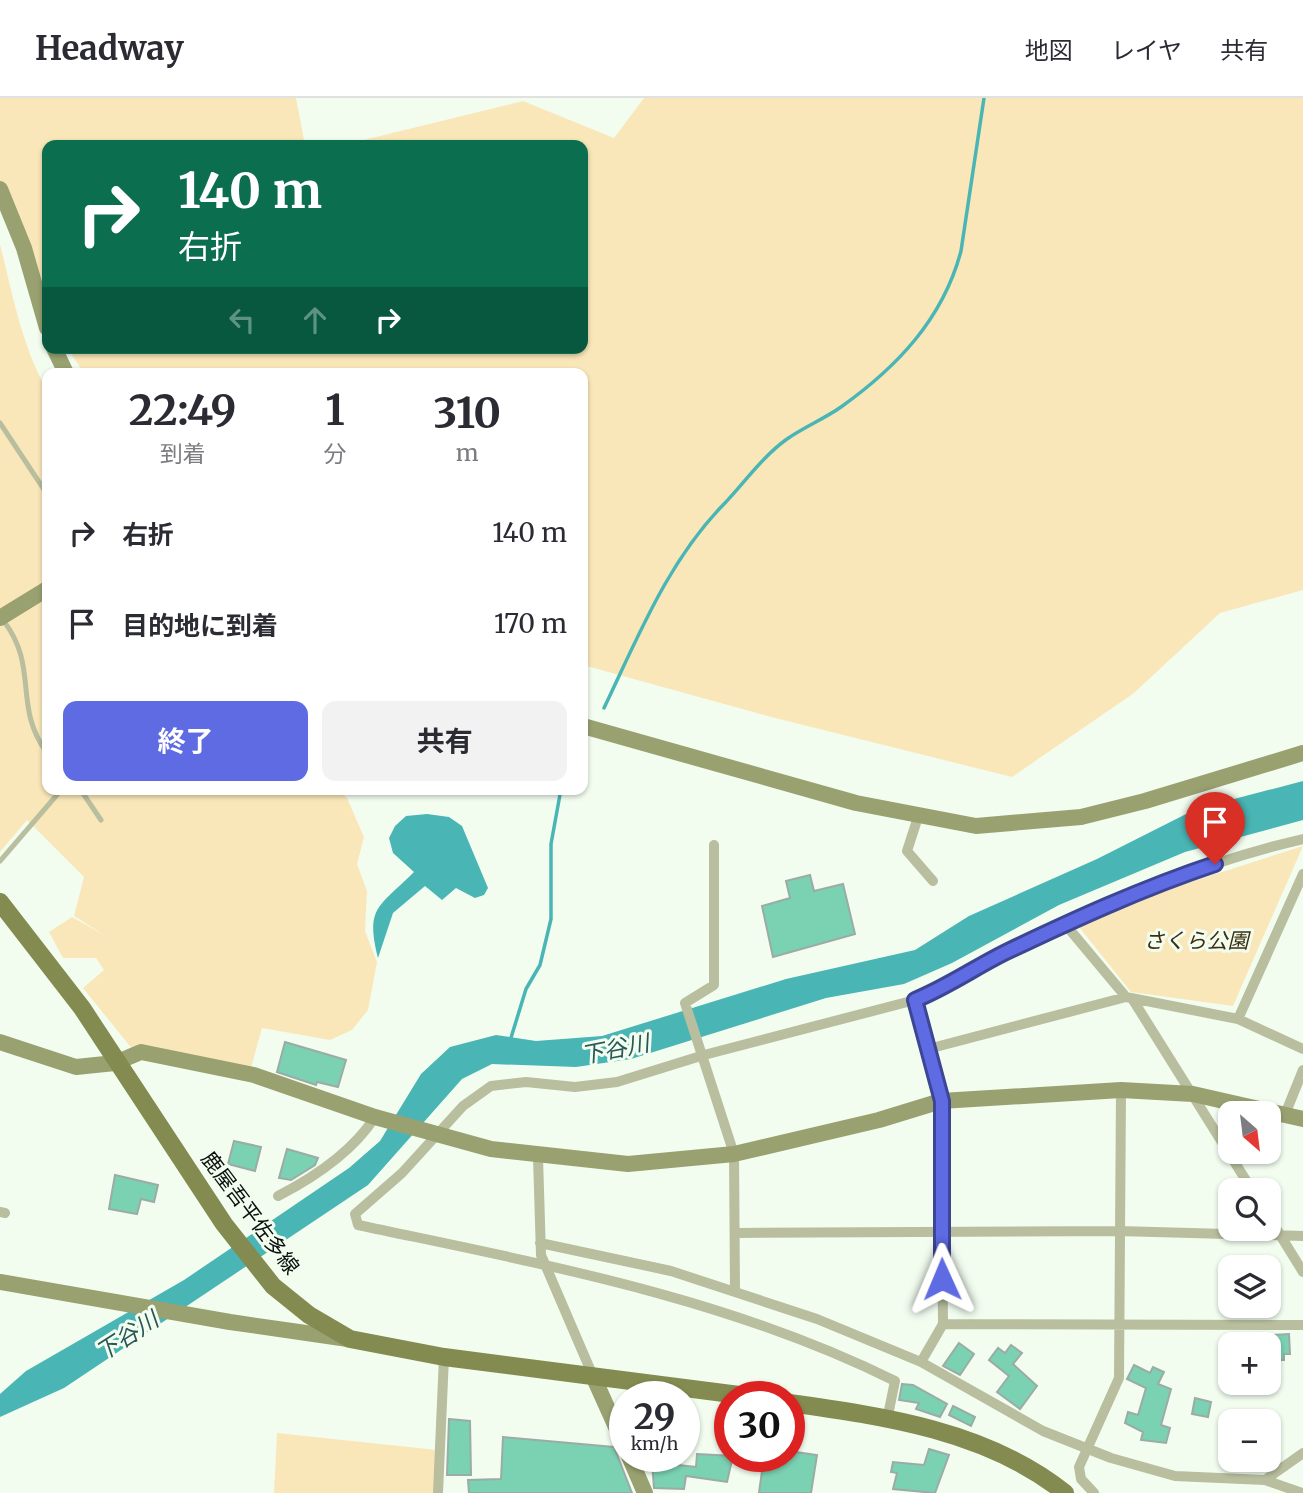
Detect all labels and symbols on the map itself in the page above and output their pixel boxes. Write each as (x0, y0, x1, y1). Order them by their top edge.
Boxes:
pin (1185, 792, 1245, 864)
park label: さくら公園 (1144, 927, 1251, 954)
water label: 下谷川 (578, 1027, 654, 1069)
north arrow (1218, 1101, 1281, 1164)
street label: 鹿屋吾平佐多線 (195, 1146, 305, 1280)
position arrow (905, 1242, 979, 1316)
water label: 下谷川 (90, 1303, 166, 1367)
speed limit sign: 30 (714, 1381, 805, 1472)

